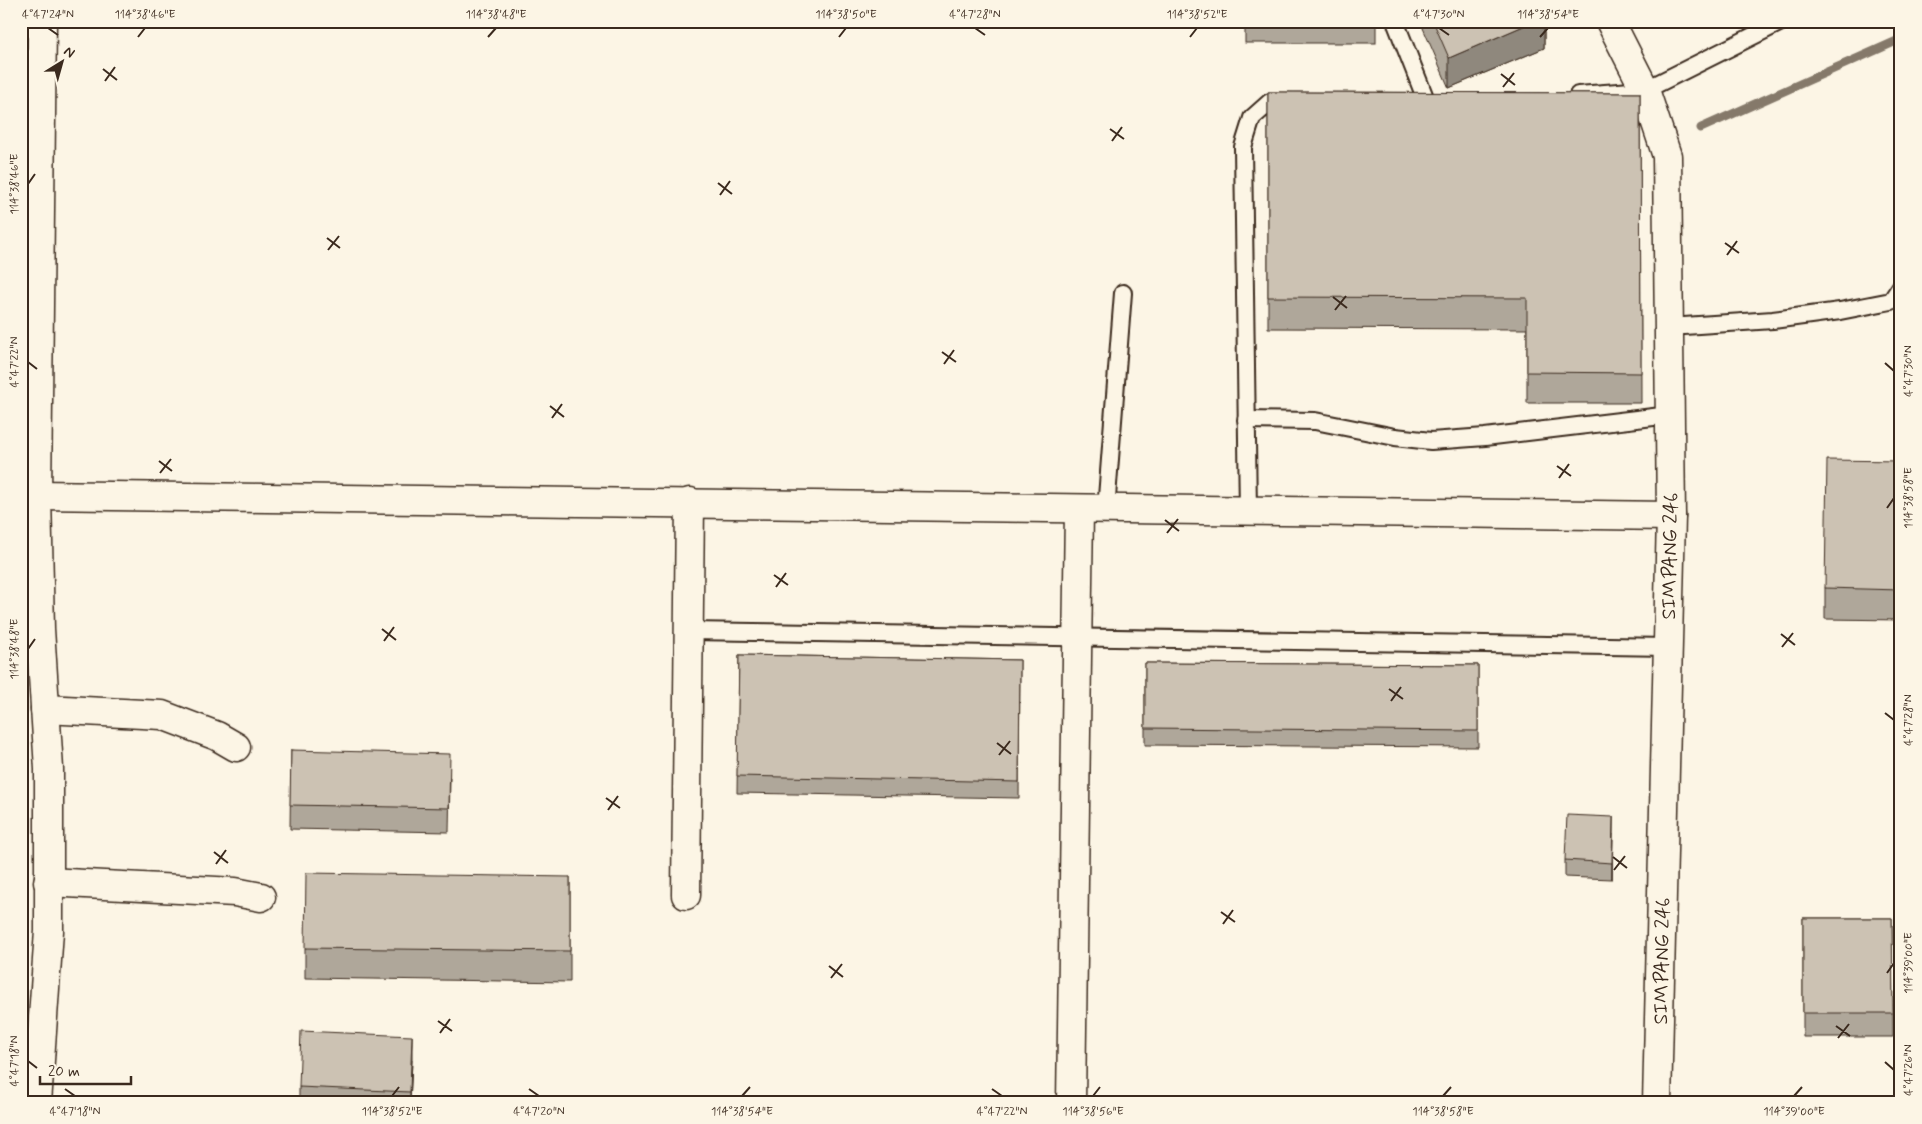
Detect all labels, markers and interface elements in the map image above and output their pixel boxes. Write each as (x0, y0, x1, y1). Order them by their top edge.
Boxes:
text: 4°47'24"N (22, 7, 74, 23)
text: 114°38'46"E (114, 7, 176, 23)
text: 114°38'48"E (465, 7, 527, 23)
text: 114°38'50"E (815, 7, 877, 23)
text: 4°47'28"N (949, 7, 1001, 23)
text: 114°38'52"E (1166, 7, 1228, 23)
text: 4°47'30"N (1413, 7, 1465, 23)
text: 114°38'54"E (1517, 7, 1579, 23)
north arrow (38, 38, 88, 88)
text: N (60, 42, 78, 62)
text: 114°38'46"E (7, 153, 23, 215)
text: 4°47'22"N (7, 336, 23, 388)
text: 4°47'30"N (1901, 345, 1917, 397)
text: 114°38'58"E (1901, 467, 1917, 529)
street label: SIMPANG 246 (1656, 492, 1685, 620)
text: 114°38'48"E (7, 618, 23, 680)
text: 4°47'28"N (1901, 694, 1917, 746)
street label: SIMPANG 246 (1648, 897, 1677, 1025)
text: 114°39'00"E (1901, 932, 1917, 994)
text: 4°47'18"N (7, 1036, 23, 1086)
text: 4°47'26"N (1901, 1044, 1917, 1096)
scale bar (40, 1054, 131, 1086)
text: 20 m (48, 1062, 80, 1082)
text: 4°47'18"N (50, 1104, 100, 1120)
text: 114°38'52"E (361, 1104, 423, 1120)
text: 4°47'20"N (513, 1104, 565, 1120)
text: 114°38'54"E (711, 1104, 773, 1120)
text: 4°47'22"N (976, 1104, 1028, 1120)
text: 114°38'56"E (1062, 1104, 1124, 1120)
text: 114°38'58"E (1412, 1104, 1474, 1120)
text: 114°39'00"E (1763, 1104, 1825, 1120)

